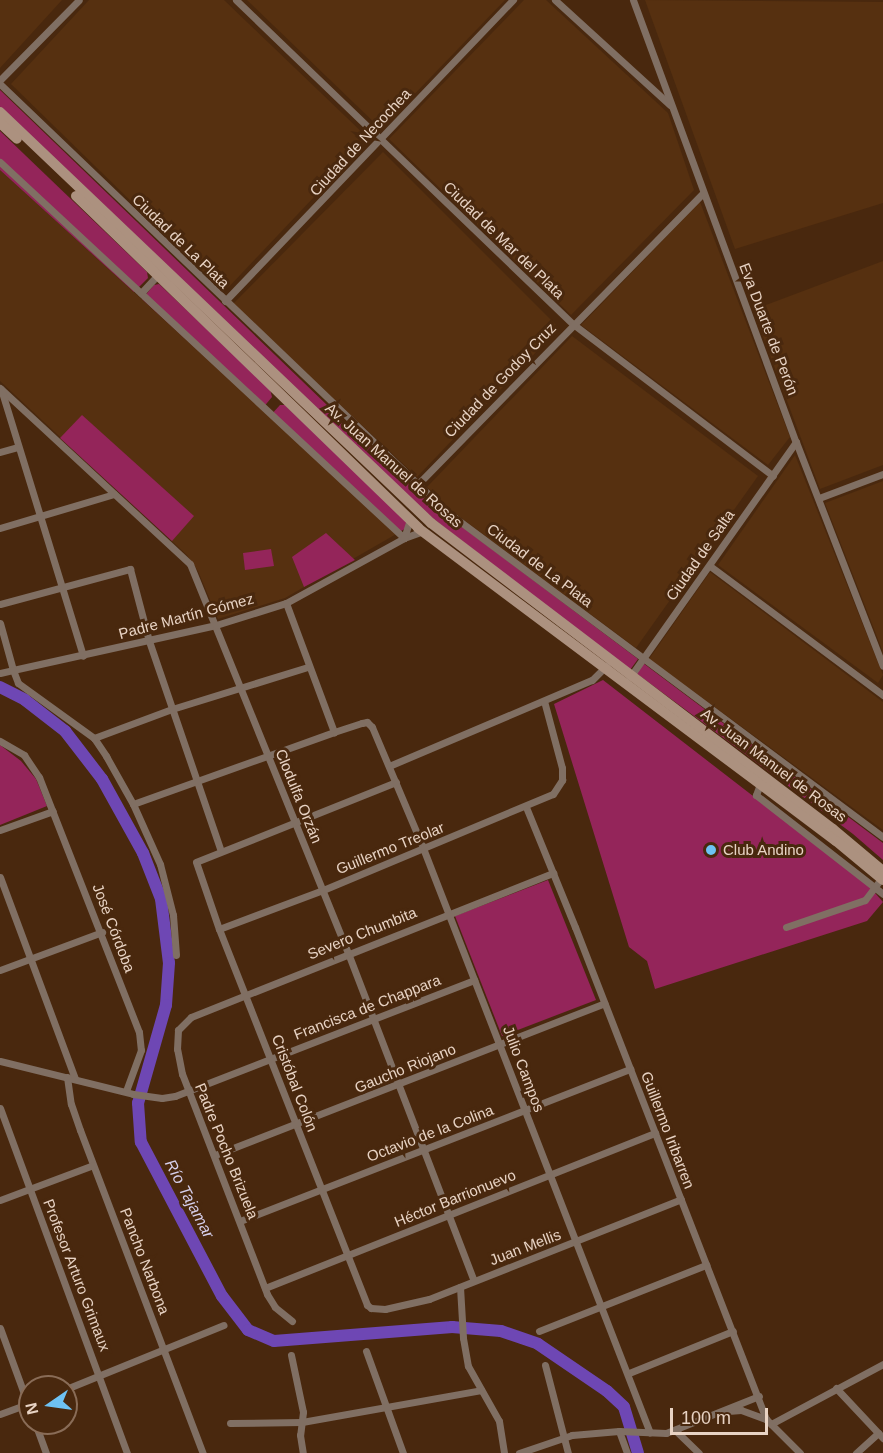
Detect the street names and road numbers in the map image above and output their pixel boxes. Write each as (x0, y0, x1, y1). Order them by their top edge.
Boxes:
street label: Ciudad de Necochea (306, 85, 414, 199)
street label: Ciudad de Mar del Plata (440, 178, 568, 302)
street label: Ciudad de La Plata (129, 190, 233, 292)
street label: Eva Duarte de Perón (735, 260, 803, 398)
street label: Ciudad de Godoy Cruz (441, 319, 559, 441)
street label: Av. Juan Manuel de Rosas (322, 399, 466, 531)
street label: Ciudad de Salta (662, 506, 738, 604)
street label: Ciudad de La Plata (484, 519, 596, 611)
street label: Padre Martín Gómez (116, 589, 256, 643)
street label: Av. Juan Manuel de Rosas (698, 704, 850, 826)
street label: Clodulfa Orzán (272, 746, 326, 846)
street label: Guillermo Treolar (333, 818, 447, 878)
street label: José Córdoba (89, 881, 139, 975)
street label: Severo Chumbita (305, 903, 419, 963)
street label: Francisca de Chappara (291, 971, 443, 1043)
street label: Julio Campos (499, 1023, 549, 1115)
street label: Cristóbal Colón (268, 1032, 322, 1134)
street label: Gaucho Riojano (352, 1040, 458, 1096)
street label: Guillermo Iribarren (637, 1069, 699, 1191)
street label: Padre Pocho Brizuela (191, 1080, 263, 1222)
street label: Octavio de la Colina (364, 1101, 496, 1165)
street label: Héctor Barrionuevo (392, 1165, 518, 1231)
street label: Profesor Arturo Grimaux (39, 1196, 115, 1354)
street label: Pancho Narbona (116, 1205, 174, 1317)
street label: Juan Mellis (487, 1225, 563, 1269)

